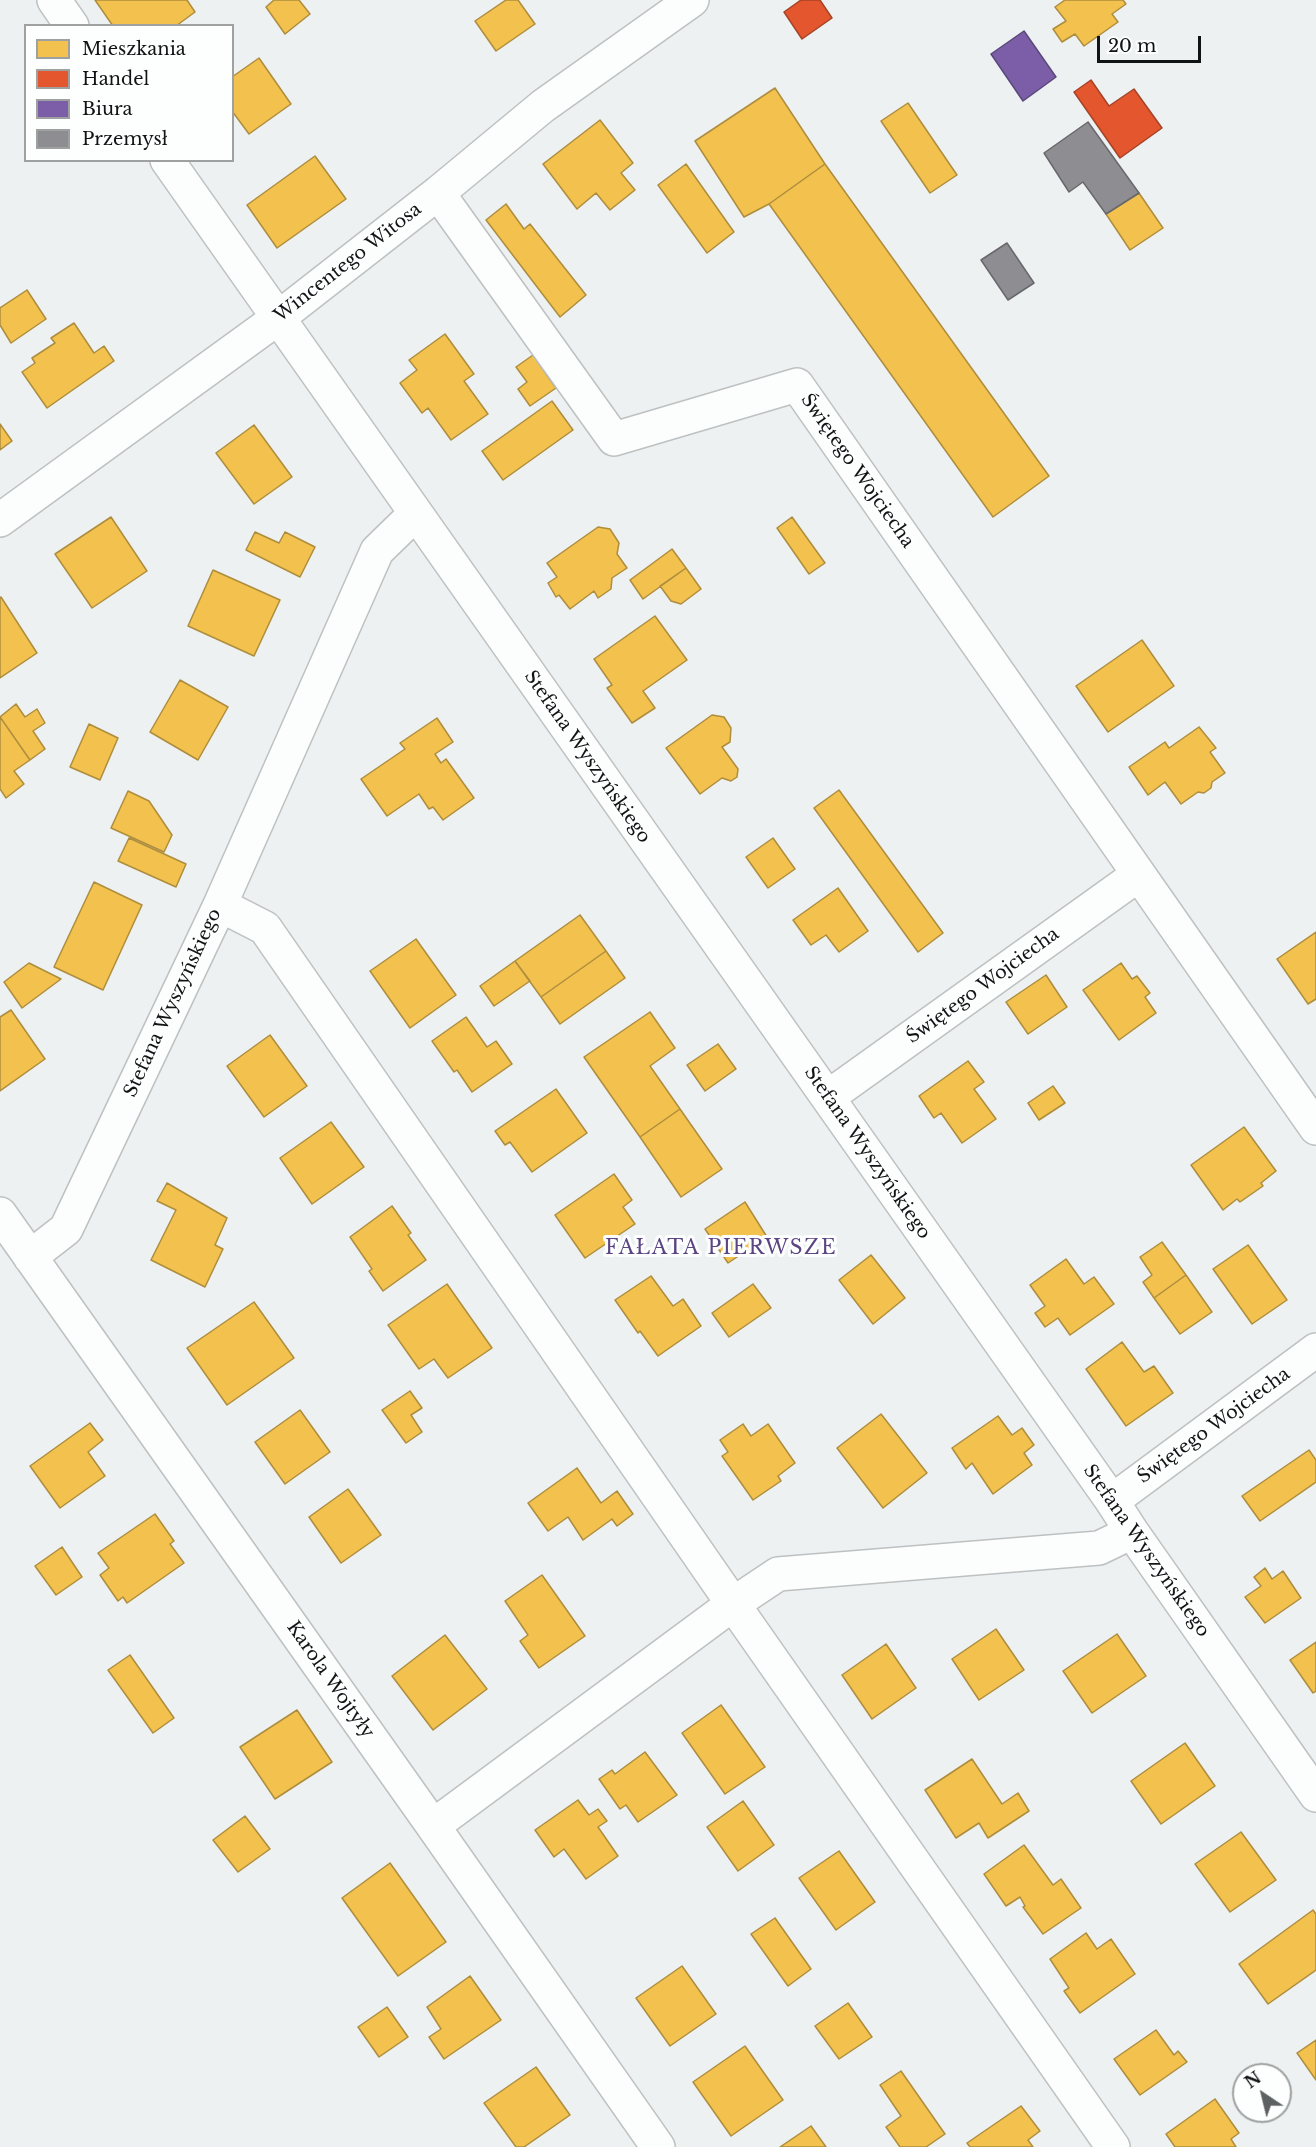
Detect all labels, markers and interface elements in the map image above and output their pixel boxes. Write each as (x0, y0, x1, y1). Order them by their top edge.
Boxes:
legend (24, 24, 234, 162)
scale bar (1100, 24, 1204, 62)
text: 20 m (1108, 35, 1156, 57)
text: Mieszkania (82, 38, 186, 60)
text: Handel (82, 68, 149, 90)
text: Biura (82, 98, 133, 120)
text: Przemysł (82, 128, 168, 150)
street label: Wincentego Witosa (270, 199, 426, 327)
street label: Świętego Wojciecha (796, 390, 918, 552)
street label: Stefana Wyszyńskiego (519, 667, 655, 847)
street label: Stefana Wyszyńskiego (120, 905, 226, 1101)
street label: Świętego Wojciecha (903, 923, 1063, 1049)
street label: Stefana Wyszyńskiego (799, 1063, 935, 1243)
district label: FAŁATA PIERWSZE (605, 1236, 837, 1260)
street label: Świętego Wojciecha (1134, 1363, 1294, 1489)
street label: Stefana Wyszyńskiego (1078, 1461, 1214, 1641)
street label: Karola Wojtyły (282, 1617, 378, 1743)
north arrow (1232, 2063, 1292, 2123)
text: N (1241, 2067, 1265, 2092)

